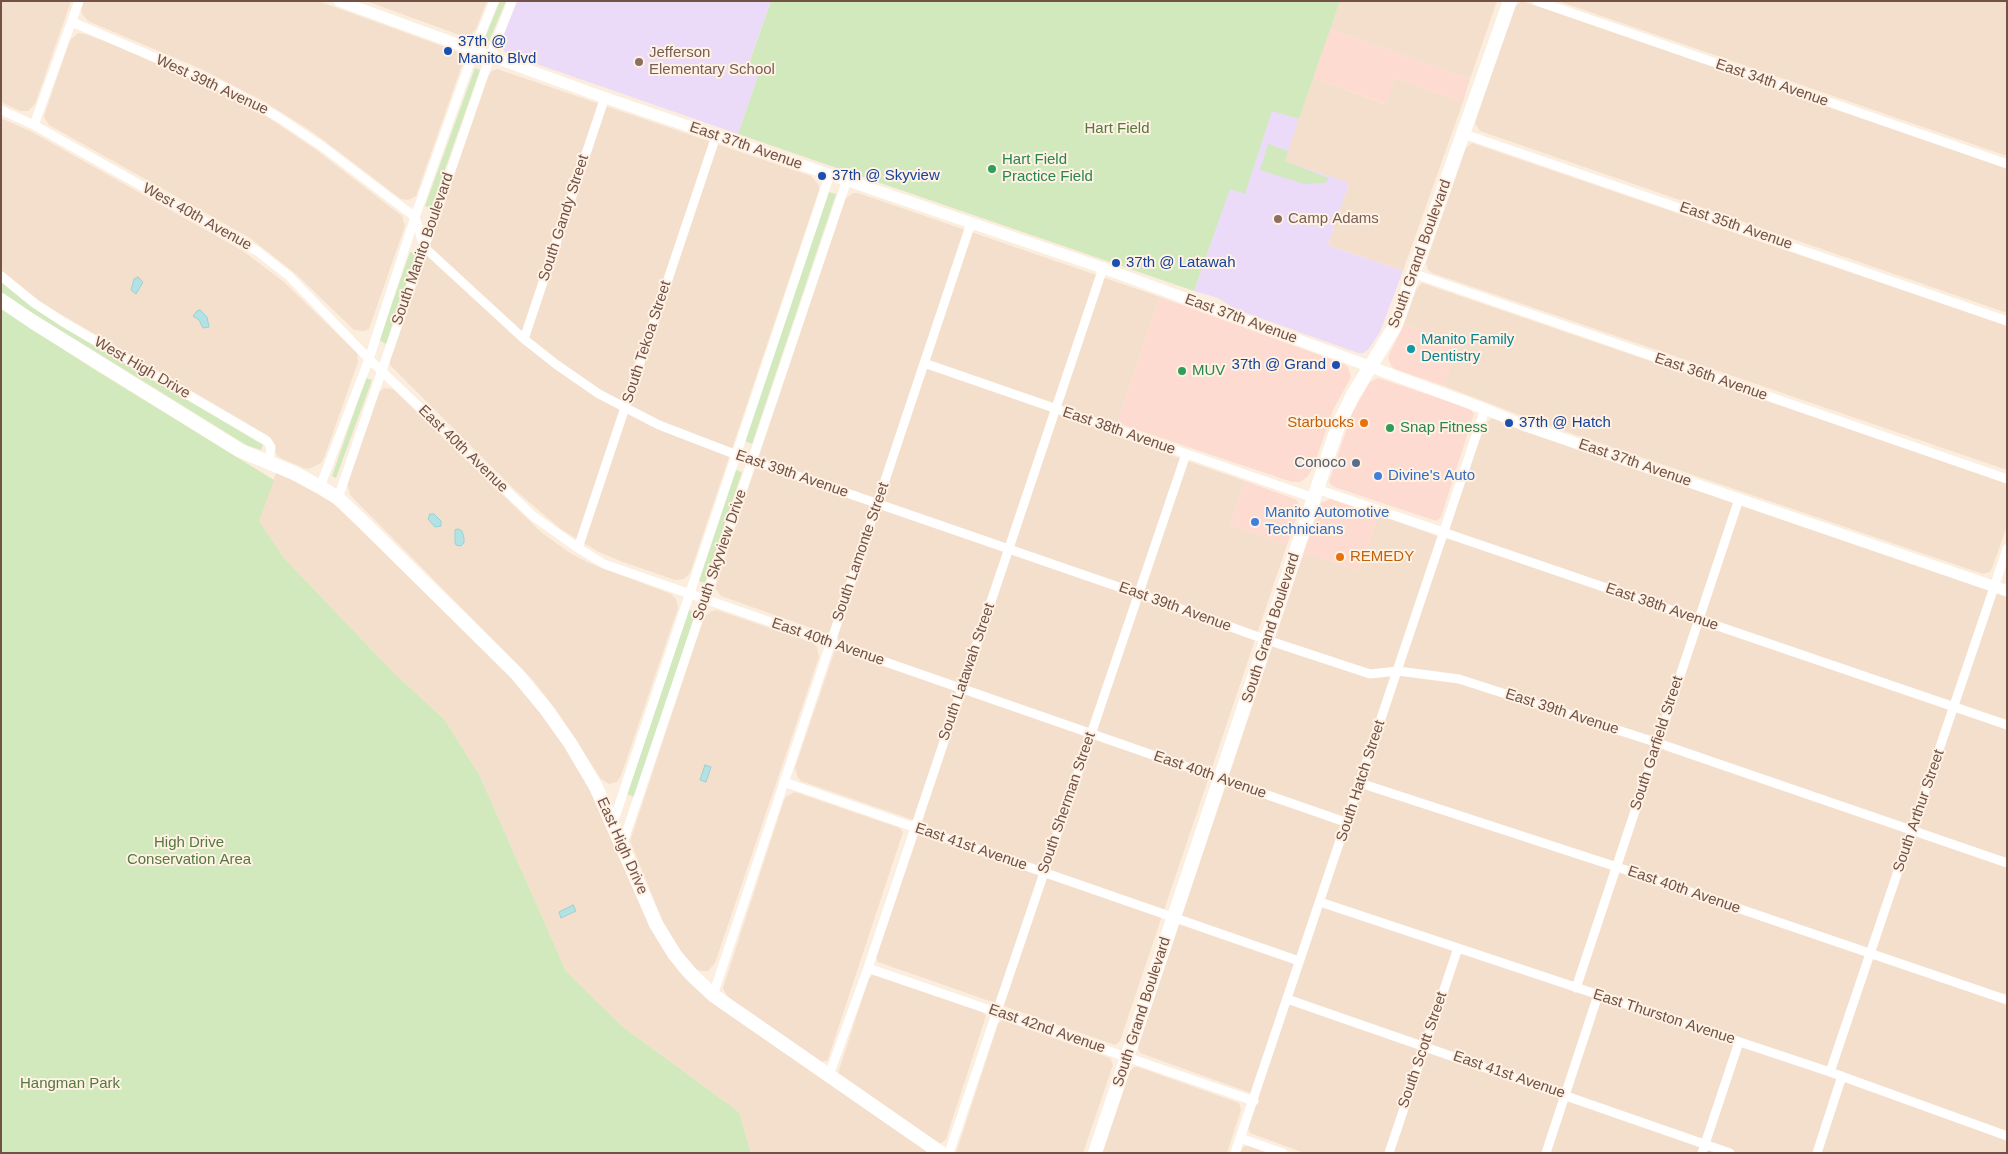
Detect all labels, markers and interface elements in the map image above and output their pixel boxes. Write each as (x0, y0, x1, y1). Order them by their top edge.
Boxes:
place label: 37th @ Manito Blvd (458, 33, 536, 68)
place label: Jefferson Elementary School (649, 44, 775, 79)
marker: 37th @ Manito Blvd (442, 45, 454, 57)
street label: West 39th Avenue (153, 51, 271, 119)
street label: East 34th Avenue (1713, 55, 1831, 111)
marker: Jefferson Elementary School (633, 56, 645, 68)
street label: East 37th Avenue (687, 118, 805, 174)
park label: Hart Field (1084, 120, 1150, 138)
place label: Hart Field Practice Field (1002, 151, 1093, 186)
street label: South Gandy Street (535, 153, 593, 283)
marker: Hart Field Practice Field (986, 163, 998, 175)
place label: 37th @ Skyview (832, 167, 940, 185)
street label: South Manito Boulevard (388, 170, 458, 328)
marker: 37th @ Skyview (816, 170, 828, 182)
street label: South Grand Boulevard (1385, 177, 1455, 331)
street label: West 40th Avenue (139, 180, 255, 254)
street label: East 35th Avenue (1677, 198, 1795, 254)
place label: Camp Adams (1288, 210, 1379, 228)
marker: Camp Adams (1272, 213, 1284, 225)
place label: 37th @ Latawah (1126, 254, 1235, 272)
marker: 37th @ Latawah (1110, 257, 1122, 269)
street label: South Tekoa Street (619, 279, 675, 405)
street label: East 37th Avenue (1182, 290, 1300, 348)
place label: Manito Family Dentistry (1421, 331, 1514, 366)
street label: West High Drive (91, 333, 193, 403)
marker: Manito Family Dentistry (1405, 343, 1417, 355)
street label: East 36th Avenue (1652, 349, 1770, 405)
place label: 37th @ Grand (1232, 356, 1326, 374)
marker: 37th @ Grand (1330, 359, 1342, 371)
place label: MUV (1192, 362, 1225, 380)
marker: MUV (1176, 365, 1188, 377)
street label: East 40th Avenue (414, 401, 512, 497)
street label: East 38th Avenue (1060, 403, 1178, 459)
place label: Starbucks (1287, 414, 1354, 432)
place label: 37th @ Hatch (1519, 414, 1611, 432)
marker: Starbucks (1358, 417, 1370, 429)
marker: 37th @ Hatch (1503, 417, 1515, 429)
place label: Snap Fitness (1400, 419, 1488, 437)
marker: Snap Fitness (1384, 422, 1396, 434)
street label: East 37th Avenue (1576, 435, 1694, 491)
street label: East 39th Avenue (733, 446, 851, 502)
place label: Conoco (1294, 454, 1346, 472)
marker: Conoco (1350, 457, 1362, 469)
place label: Divine's Auto (1388, 467, 1475, 485)
marker: Divine's Auto (1372, 470, 1384, 482)
street label: South Lamonte Street (829, 480, 893, 624)
street label: South Skyview Drive (689, 487, 751, 623)
place label: Manito Automotive Technicians (1265, 504, 1389, 539)
marker: Manito Automotive Technicians (1249, 516, 1261, 528)
place label: REMEDY (1350, 548, 1414, 566)
street label: South Grand Boulevard (1238, 551, 1304, 705)
marker: REMEDY (1334, 551, 1346, 563)
street label: East 39th Avenue (1116, 578, 1234, 636)
street label: East 38th Avenue (1603, 579, 1721, 635)
street label: South Latawah Street (935, 601, 999, 743)
street label: East 40th Avenue (769, 614, 887, 670)
street label: South Garfield Street (1627, 674, 1687, 812)
street label: East 39th Avenue (1503, 685, 1621, 739)
street label: South Hatch Street (1333, 718, 1389, 844)
street label: South Sherman Street (1034, 730, 1100, 876)
street label: East 40th Avenue (1151, 747, 1269, 803)
street label: South Arthur Street (1890, 747, 1948, 875)
street label: East High Drive (593, 795, 651, 897)
street label: East 41st Avenue (913, 819, 1029, 875)
park label: High Drive Conservation Area (127, 834, 251, 869)
street label: East 40th Avenue (1625, 862, 1743, 918)
street label: South Grand Boulevard (1109, 935, 1175, 1089)
street label: East Thurston Avenue (1591, 986, 1737, 1048)
street label: South Scott Street (1395, 990, 1451, 1110)
street label: East 42nd Avenue (986, 1001, 1108, 1057)
street label: East 41st Avenue (1451, 1047, 1567, 1103)
park label: Hangman Park (20, 1075, 120, 1093)

